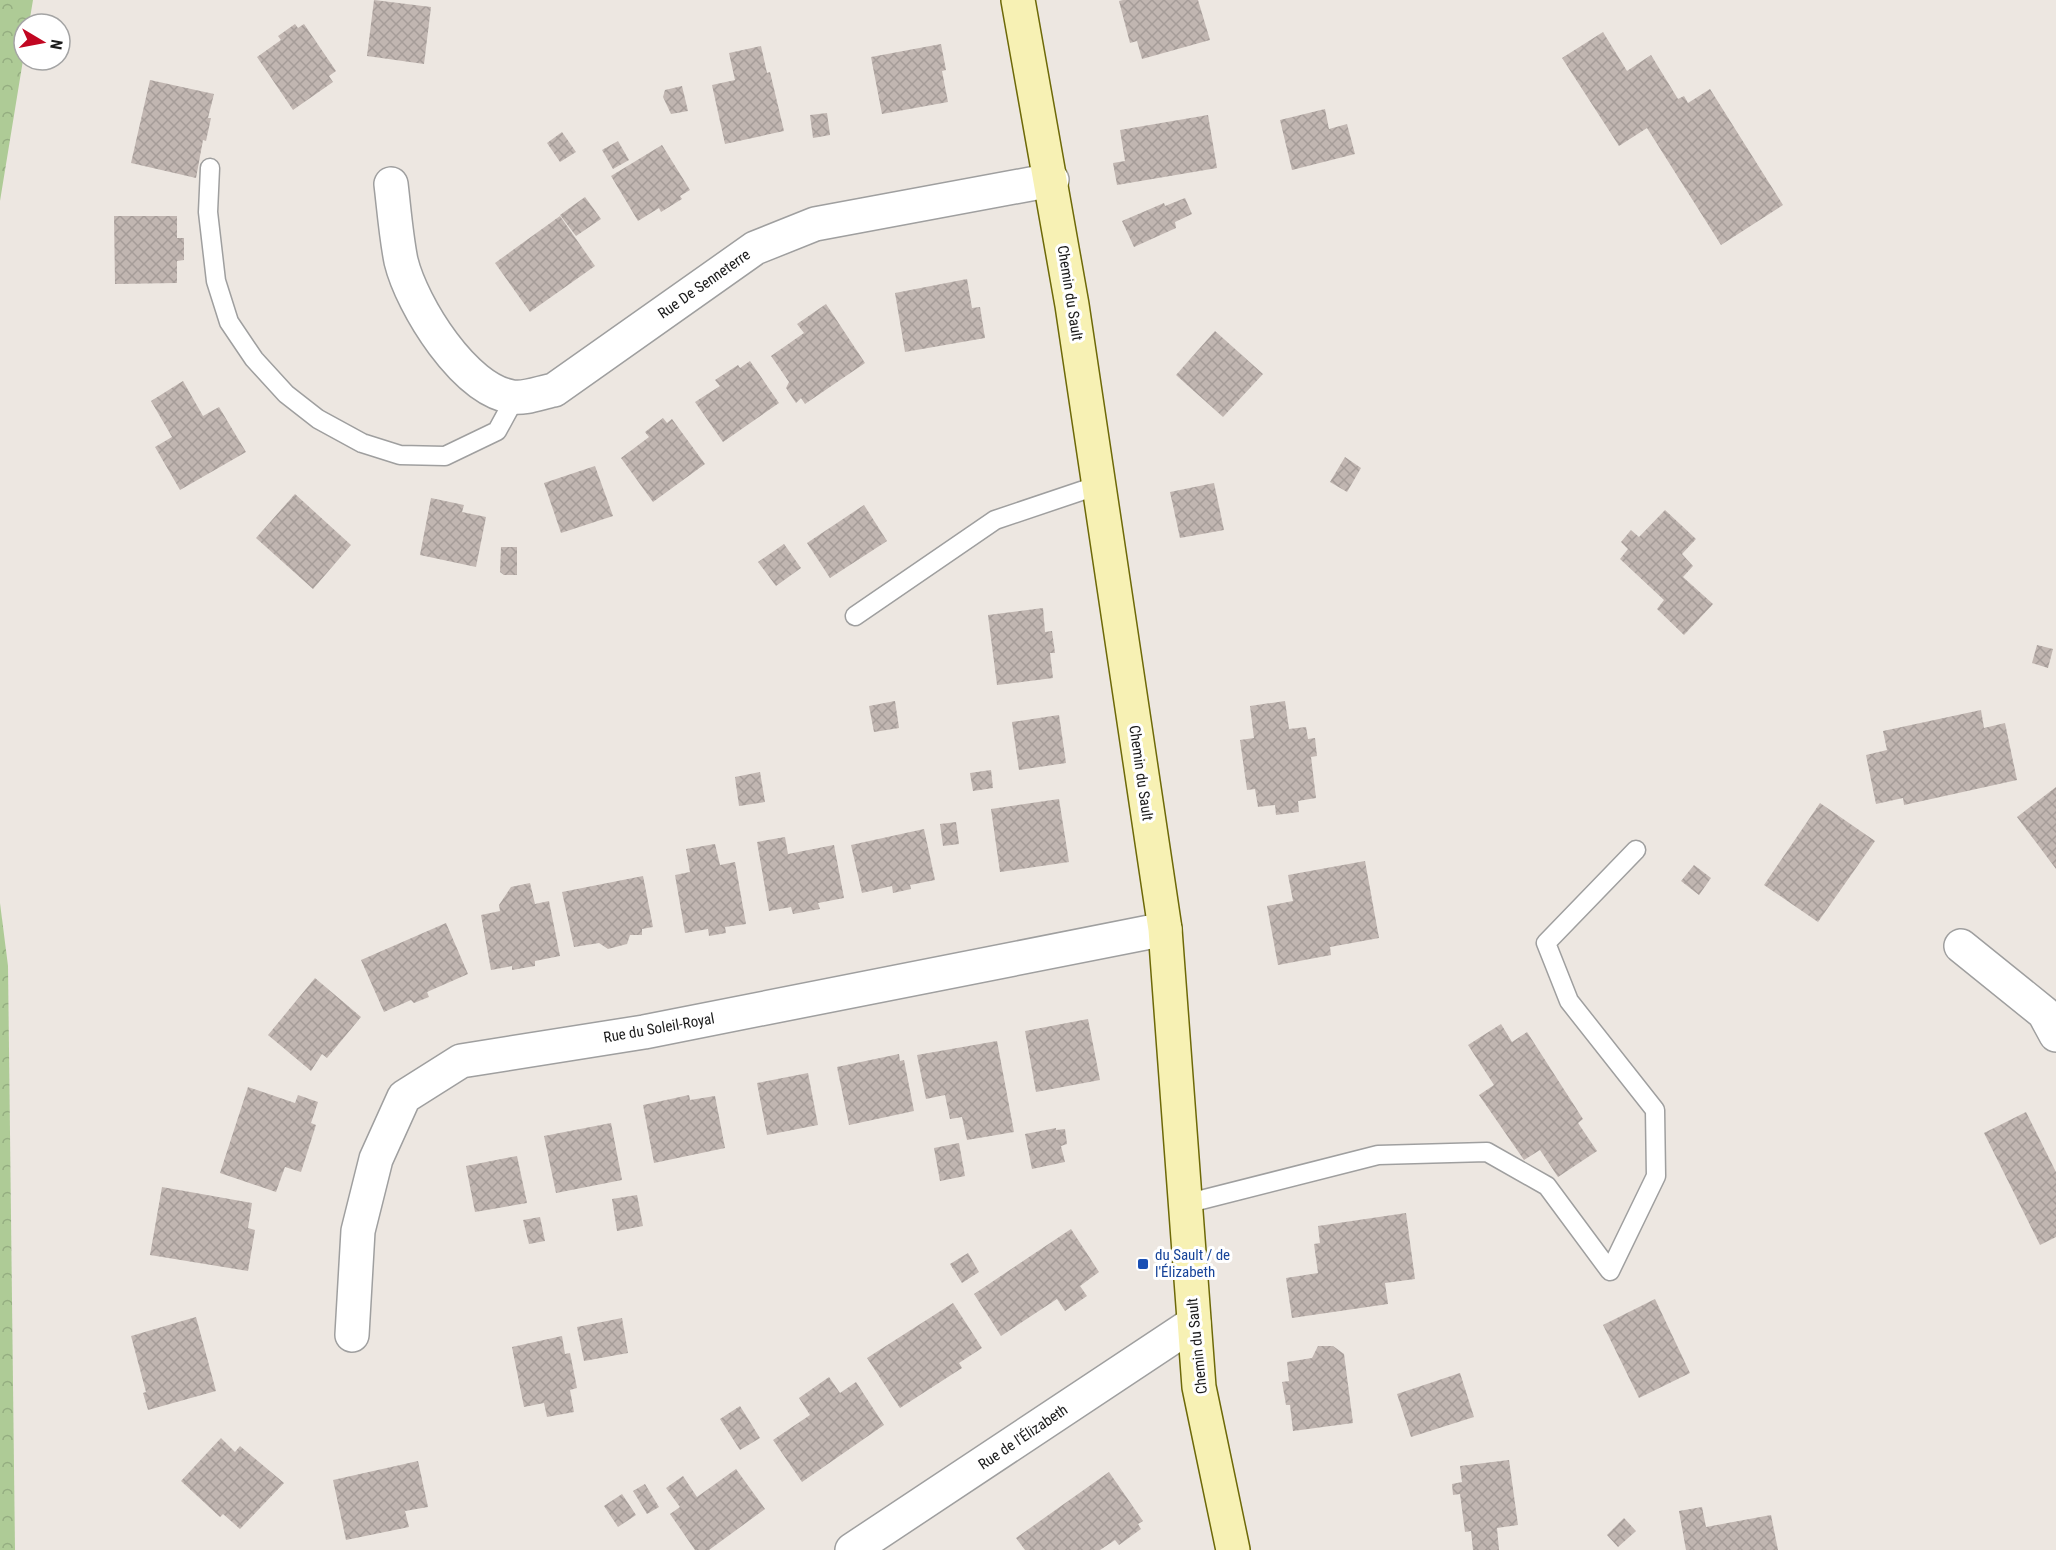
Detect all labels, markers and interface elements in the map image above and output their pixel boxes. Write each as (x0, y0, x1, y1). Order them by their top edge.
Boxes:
north arrow (12, 12, 72, 72)
text: N (46, 38, 66, 51)
street label: Chemin du Sault (1054, 244, 1086, 342)
street label: Rue De Senneterre (654, 245, 754, 323)
street label: Chemin du Sault (1125, 724, 1157, 822)
street label: Rue du Soleil-Royal (602, 1009, 716, 1047)
place label: du Sault / de l'Élizabeth (1155, 1246, 1230, 1281)
marker: du Sault / de l'Élizabeth (1136, 1257, 1150, 1271)
street label: Chemin du Sault (1183, 1297, 1211, 1395)
street label: Rue de l'Élizabeth (975, 1400, 1071, 1474)

